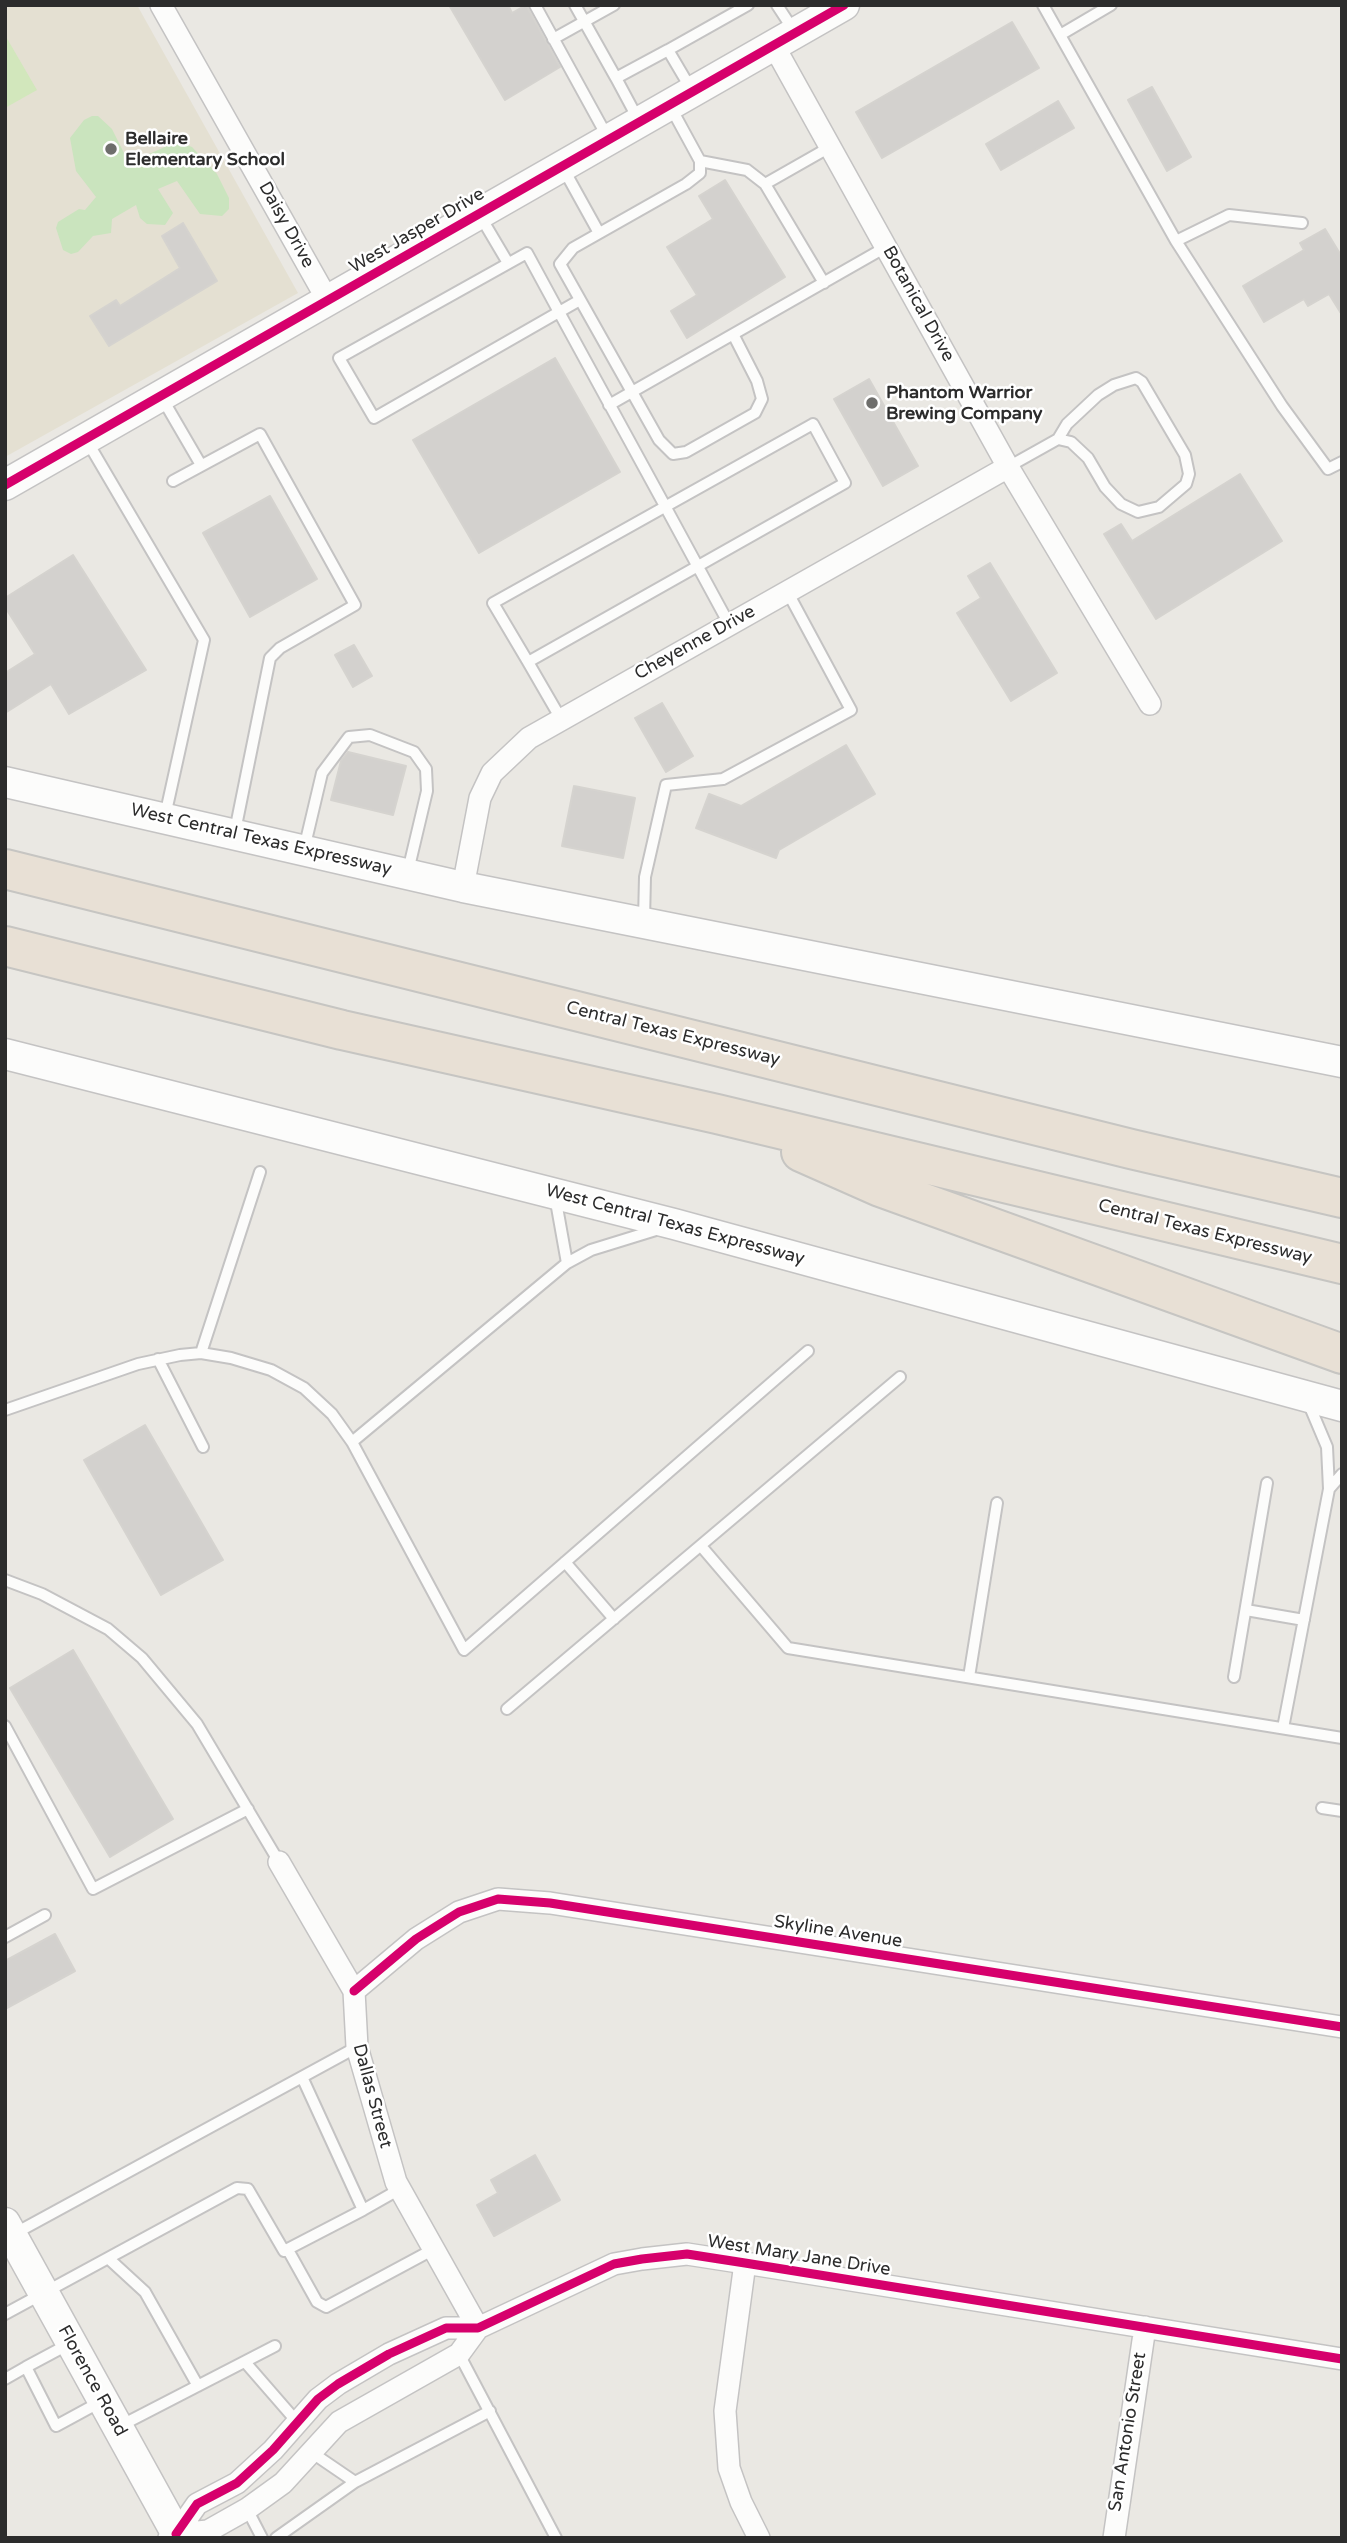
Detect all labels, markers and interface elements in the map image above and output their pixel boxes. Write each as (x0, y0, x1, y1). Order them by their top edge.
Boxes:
place label: Bellaire Elementary School (125, 128, 285, 170)
marker: Bellaire Elementary School (103, 141, 119, 157)
street label: Daisy Drive (253, 178, 319, 272)
street label: West Jasper Drive (346, 184, 488, 278)
street label: Botanical Drive (877, 242, 959, 366)
place label: Phantom Warrior Brewing Company (886, 382, 1042, 424)
marker: Phantom Warrior Brewing Company (864, 395, 880, 411)
street label: Cheyenne Drive (631, 601, 759, 685)
street label: West Central Texas Expressway (128, 799, 394, 881)
street label: Central Texas Expressway (564, 997, 782, 1071)
street label: West Central Texas Expressway (543, 1180, 807, 1270)
street label: Central Texas Expressway (1096, 1195, 1314, 1269)
street label: Skyline Avenue (772, 1911, 904, 1953)
street label: Dallas Street (348, 2041, 396, 2151)
street label: West Mary Jane Drive (706, 2231, 892, 2281)
street label: Florence Road (53, 2322, 131, 2440)
street label: San Antonio Street (1105, 2351, 1151, 2513)

